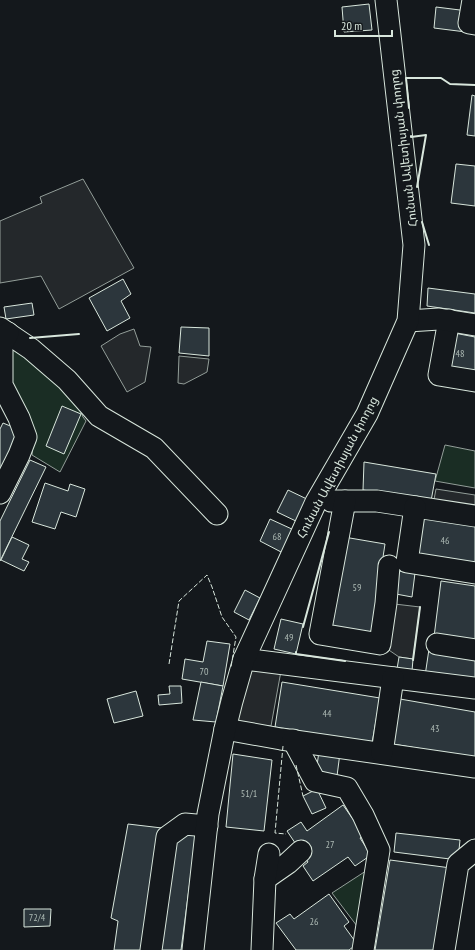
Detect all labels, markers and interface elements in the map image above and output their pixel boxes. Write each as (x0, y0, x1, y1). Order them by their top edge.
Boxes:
scale bar (335, 12, 392, 38)
text: 20 m (341, 18, 362, 33)
street label: Հունան Ավետիսյան փողոց (386, 68, 420, 228)
house number: 48 (456, 347, 465, 360)
street label: Հունան Ավետիսյան փողոց (293, 393, 381, 541)
house number: 68 (273, 530, 282, 543)
house number: 46 (441, 534, 450, 547)
house number: 59 (353, 581, 362, 594)
house number: 49 (285, 631, 294, 644)
house number: 70 (200, 665, 209, 678)
house number: 44 (323, 707, 332, 720)
house number: 43 (431, 722, 440, 735)
house number: 51/1 (241, 787, 257, 800)
house number: 27 (326, 838, 335, 851)
house number: 72/4 (29, 911, 46, 924)
house number: 26 (310, 915, 319, 928)

